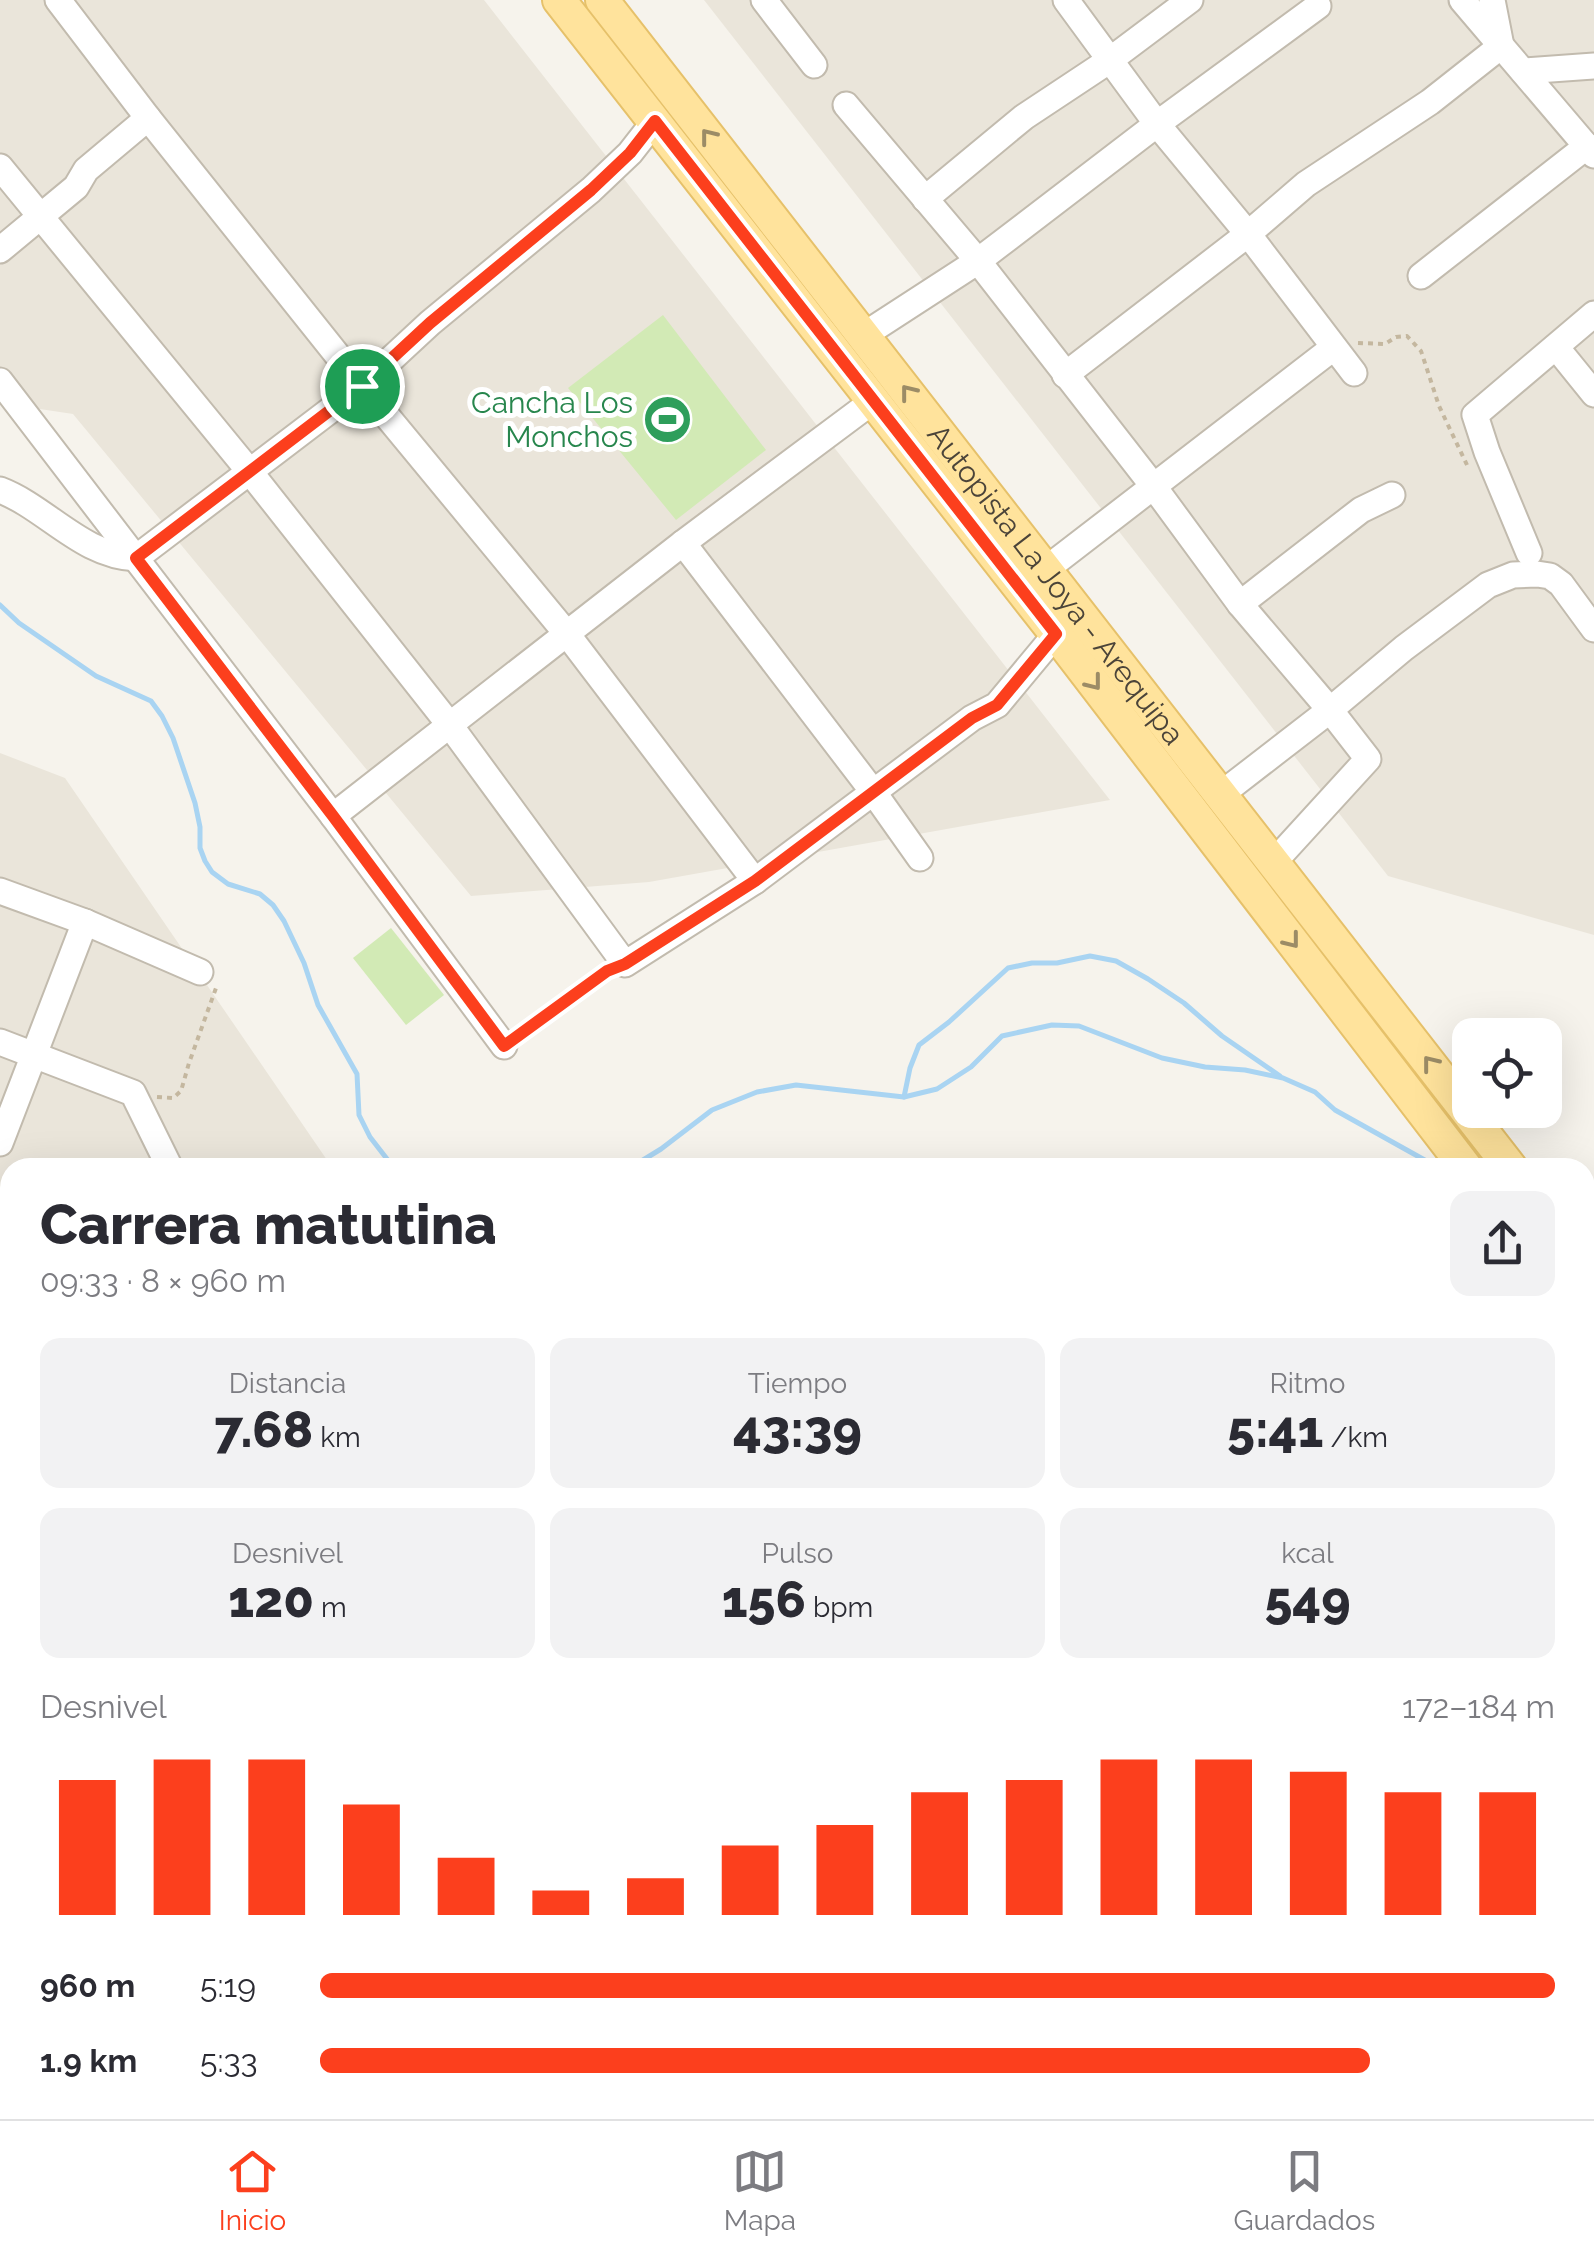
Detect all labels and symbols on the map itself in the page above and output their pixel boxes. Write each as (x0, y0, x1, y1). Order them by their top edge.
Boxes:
one-way arrow (702, 129, 720, 147)
pin (320, 344, 405, 429)
place label: Cancha Los Monchos (471, 385, 633, 454)
one-way arrow (902, 385, 919, 403)
sports icon: Cancha Los Monchos (642, 393, 694, 445)
street label: Autopista La Joya - Arequipa (921, 417, 1192, 751)
one-way arrow (1082, 672, 1099, 690)
one-way arrow (1280, 930, 1298, 948)
one-way arrow (1424, 1056, 1441, 1074)

